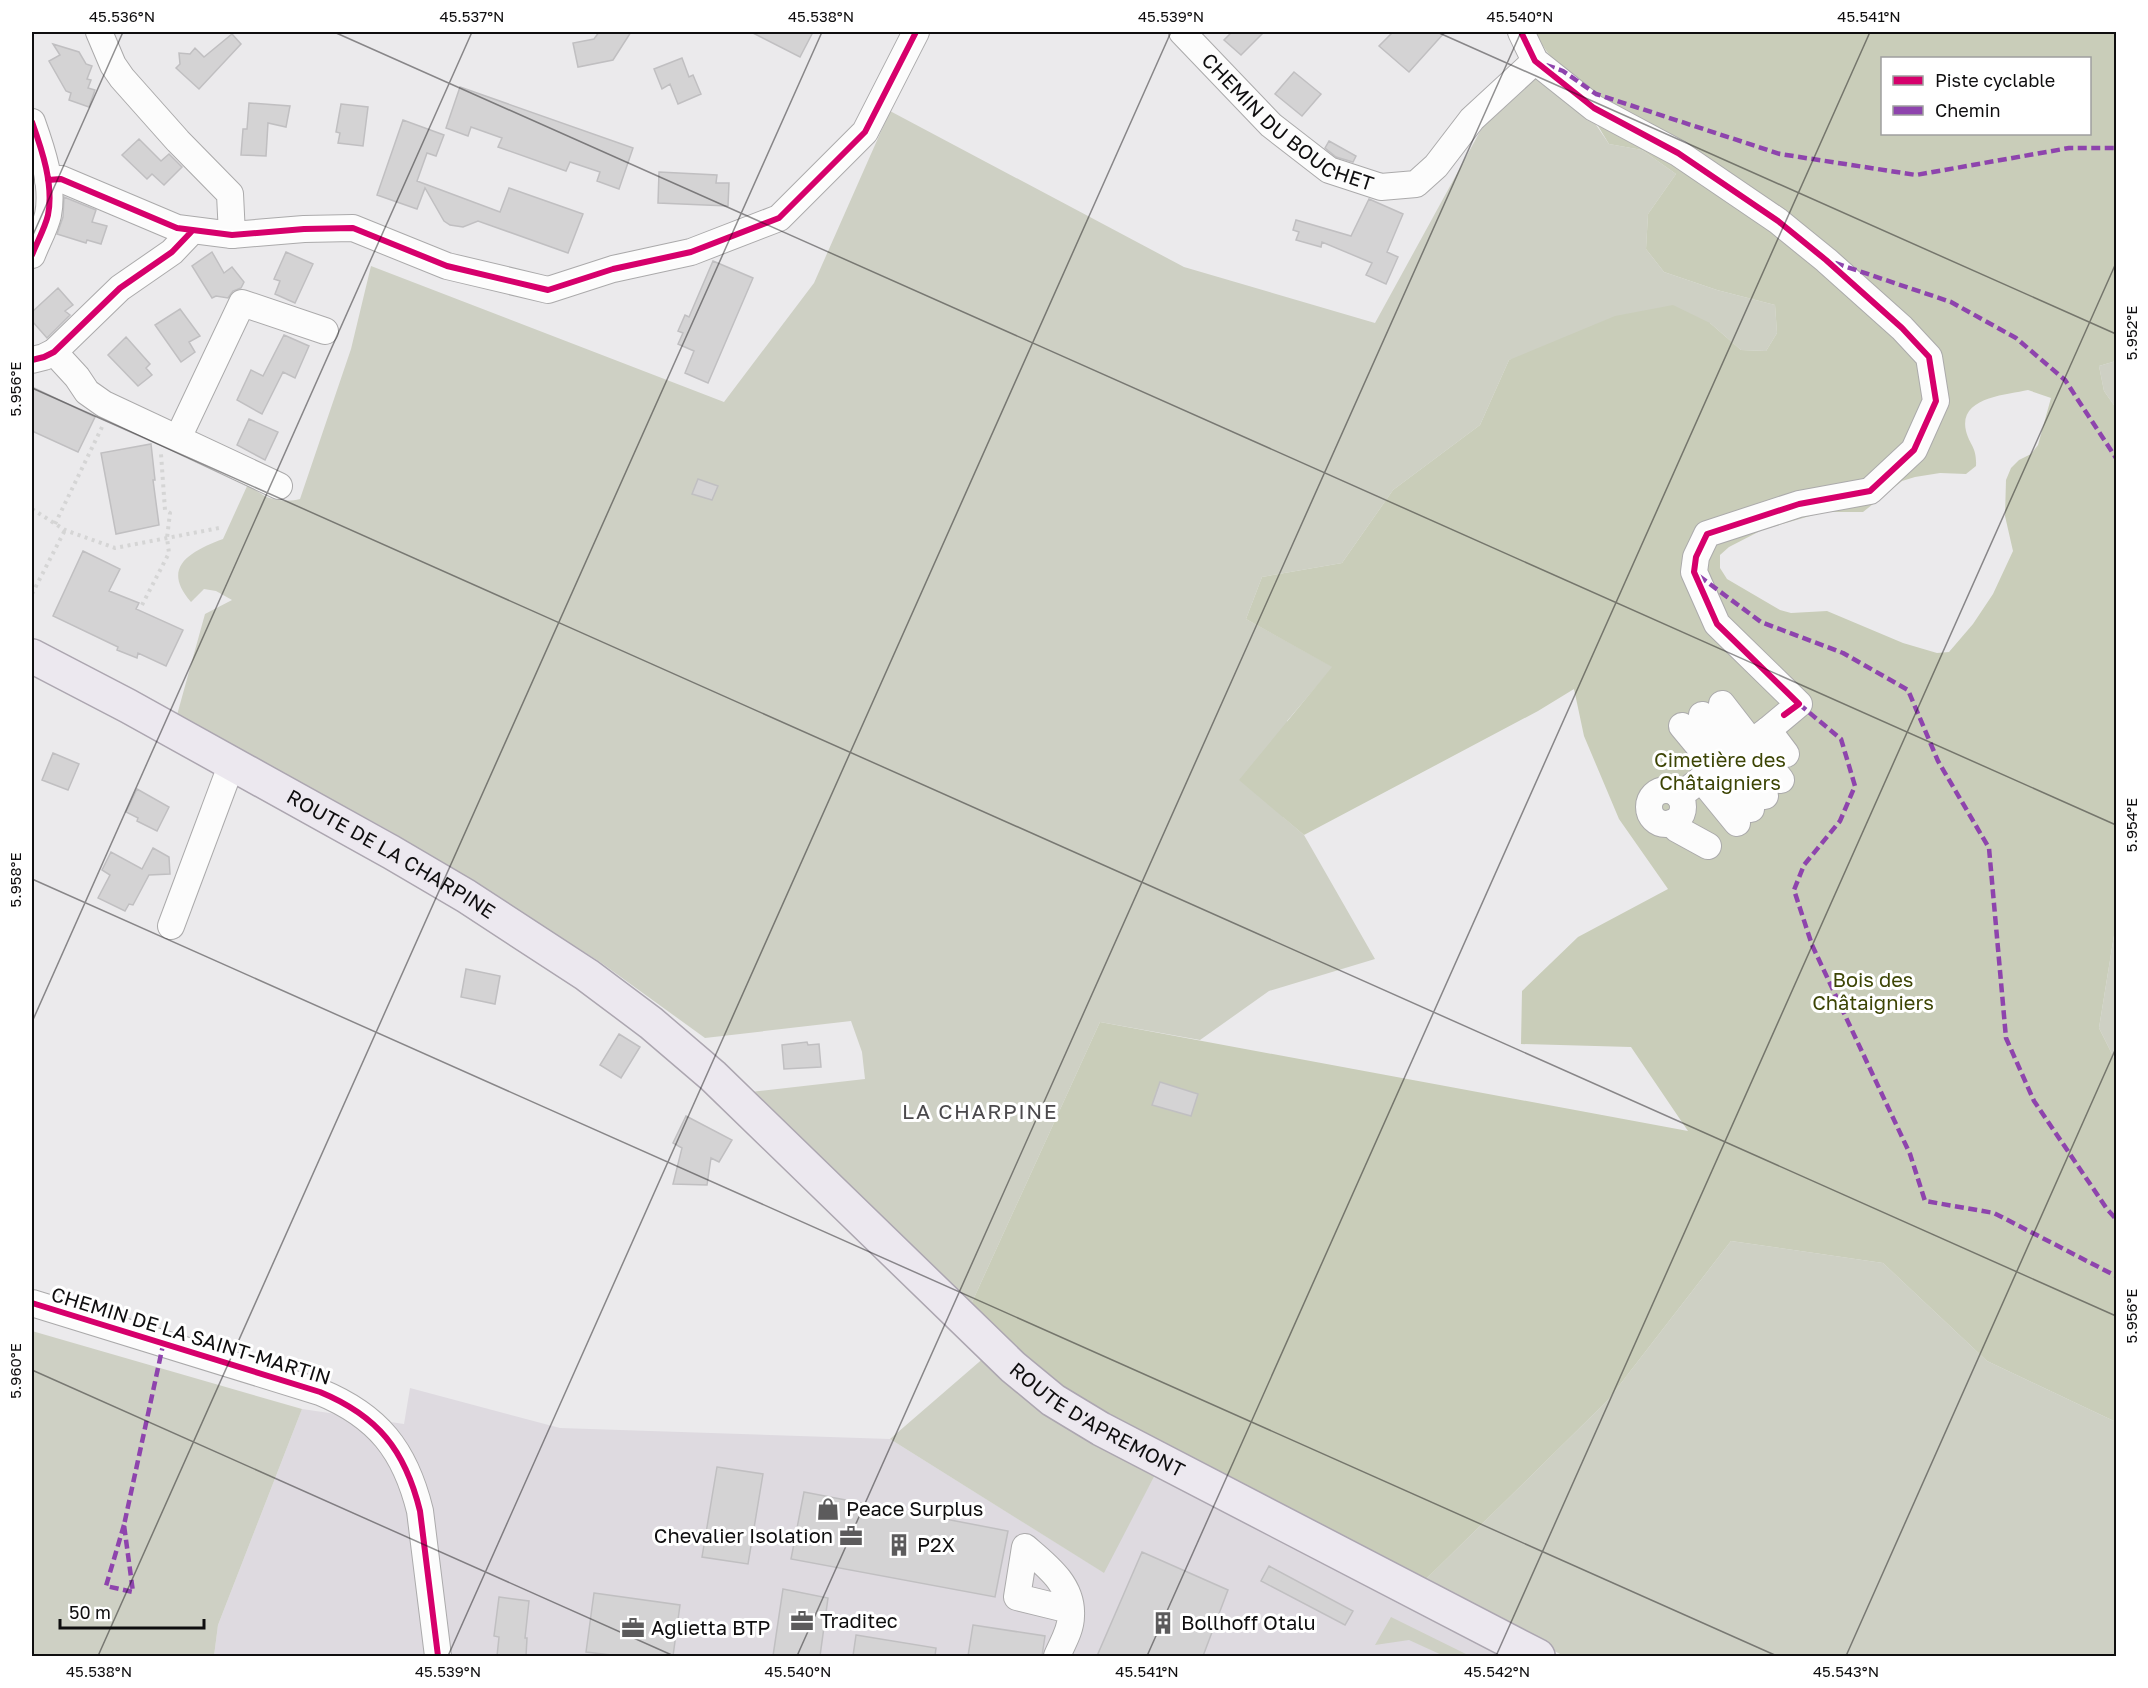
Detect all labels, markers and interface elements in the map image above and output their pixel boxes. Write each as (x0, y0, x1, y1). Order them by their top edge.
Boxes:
text: 45.536°N (89, 7, 155, 25)
text: 45.537°N (439, 7, 505, 25)
text: 45.538°N (788, 7, 854, 25)
text: 45.539°N (1138, 7, 1204, 25)
text: 45.540°N (1487, 7, 1553, 25)
text: 45.541°N (1837, 7, 1901, 25)
street label: CHEMIN DU BOUCHET (1197, 47, 1377, 195)
legend (1881, 57, 2091, 135)
text: Piste cyclable (1935, 69, 2055, 91)
text: Chemin (1935, 99, 2001, 121)
text: 5.952°E (2122, 306, 2140, 360)
text: 5.956°E (6, 361, 24, 417)
park label: Cimetière des Châtaigniers (1654, 747, 1786, 794)
street label: ROUTE DE LA CHARPINE (283, 784, 500, 923)
text: 5.954°E (2122, 798, 2140, 852)
text: 5.958°E (6, 852, 24, 908)
park label: Bois des Châtaigniers (1812, 967, 1934, 1014)
district label: LA CHARPINE (902, 1098, 1058, 1124)
street label: CHEMIN DE LA SAINT-MARTIN (49, 1281, 334, 1389)
text: 5.956°E (2122, 1288, 2140, 1344)
text: 5.960°E (6, 1343, 24, 1399)
street label: ROUTE D'APREMONT (1005, 1357, 1189, 1482)
shop icon: Peace Surplus (815, 1496, 841, 1522)
place label: Peace Surplus (846, 1496, 983, 1520)
place label: Chevalier Isolation (654, 1523, 833, 1547)
office icon: Chevalier Isolation (838, 1523, 864, 1549)
building icon: P2X (886, 1532, 912, 1558)
place label: P2X (917, 1532, 955, 1556)
scale bar (60, 1592, 204, 1630)
text: 50 m (69, 1601, 111, 1623)
office icon: Traditec (789, 1608, 815, 1634)
place label: Traditec (820, 1608, 898, 1632)
building icon: Bollhoff Otalu (1150, 1610, 1176, 1636)
place label: Bollhoff Otalu (1181, 1610, 1316, 1634)
office icon: Aglietta BTP (620, 1615, 646, 1641)
place label: Aglietta BTP (651, 1615, 770, 1639)
text: 45.538°N (66, 1662, 132, 1680)
text: 45.539°N (415, 1662, 481, 1680)
text: 45.540°N (765, 1662, 831, 1680)
text: 45.541°N (1115, 1662, 1179, 1680)
text: 45.542°N (1464, 1662, 1530, 1680)
text: 45.543°N (1813, 1662, 1879, 1680)

